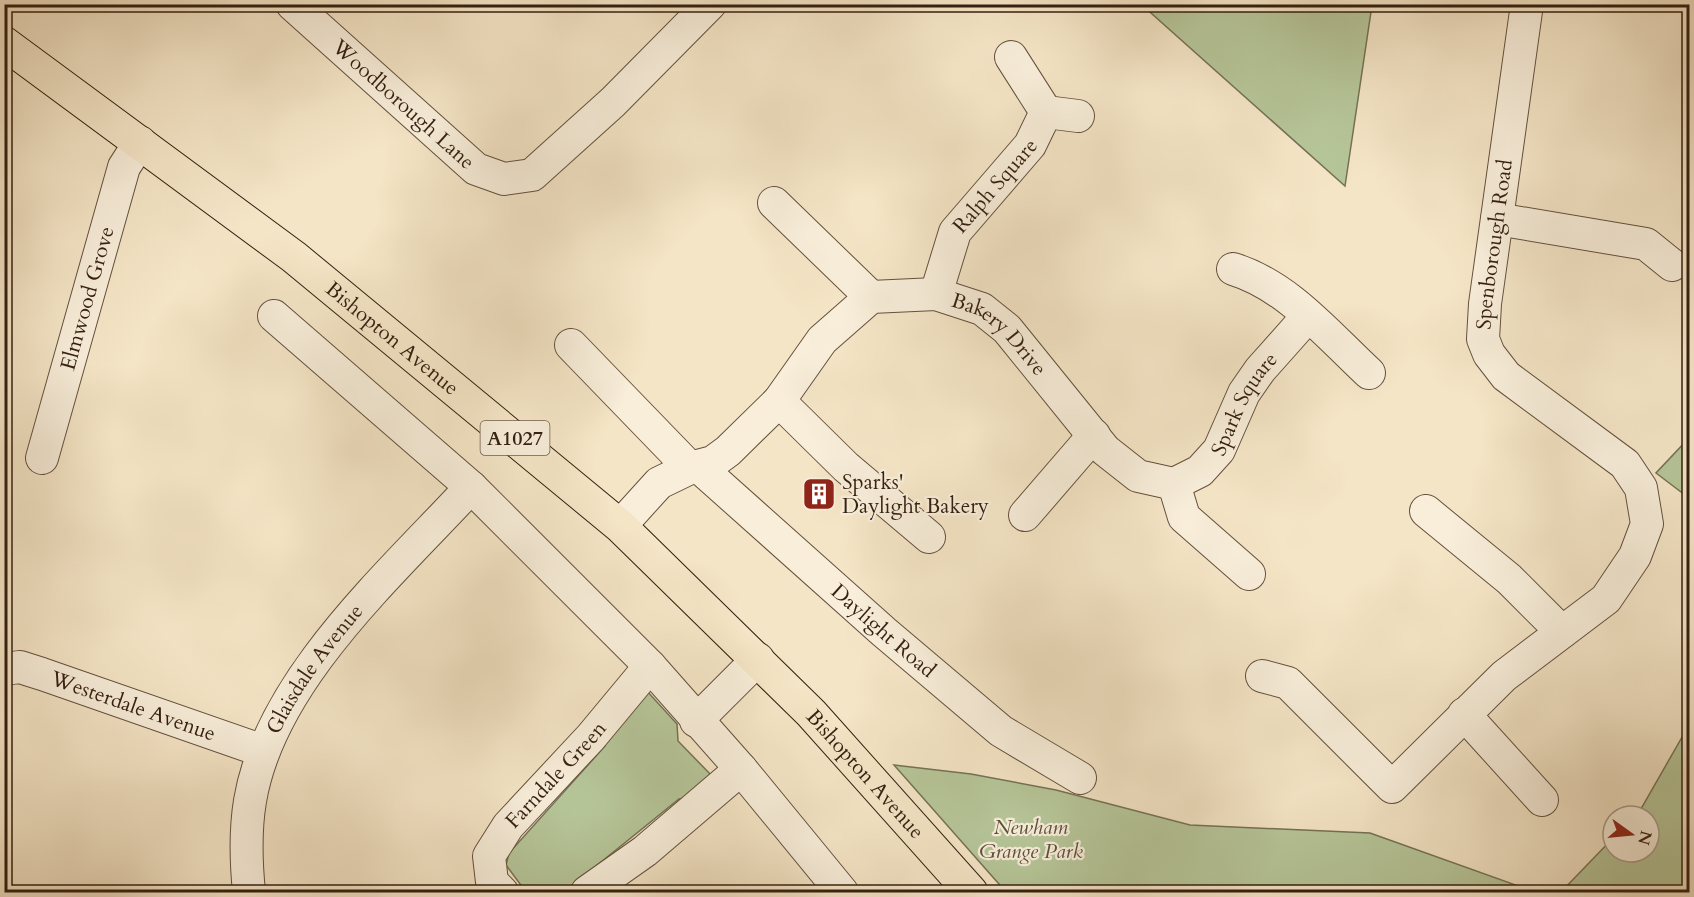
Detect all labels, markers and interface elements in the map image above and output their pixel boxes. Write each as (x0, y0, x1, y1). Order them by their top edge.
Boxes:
street label: Woodborough Lane (325, 32, 481, 176)
street label: Ralph Square (946, 132, 1044, 240)
street label: Spenborough Road (1470, 158, 1520, 330)
street label: Elmwood Grove (53, 223, 122, 374)
street label: Bishopton Avenue (319, 275, 465, 402)
street label: Bakery Drive (948, 286, 1053, 382)
street label: Spark Square (1204, 346, 1284, 460)
road number: A1027 (480, 421, 550, 455)
place label: Sparks' Daylight Bakery (842, 468, 989, 521)
building icon: Sparks' Daylight Bakery (801, 476, 837, 512)
street label: Daylight Road (824, 577, 942, 685)
street label: Glaisdale Avenue (259, 598, 370, 739)
street label: Westerdale Avenue (46, 664, 219, 748)
street label: Bishopton Avenue (799, 703, 931, 845)
street label: Farndale Green (499, 715, 613, 835)
north arrow (1601, 804, 1661, 864)
park label: Newham Grange Park (979, 813, 1084, 866)
text: N (1632, 828, 1657, 847)

